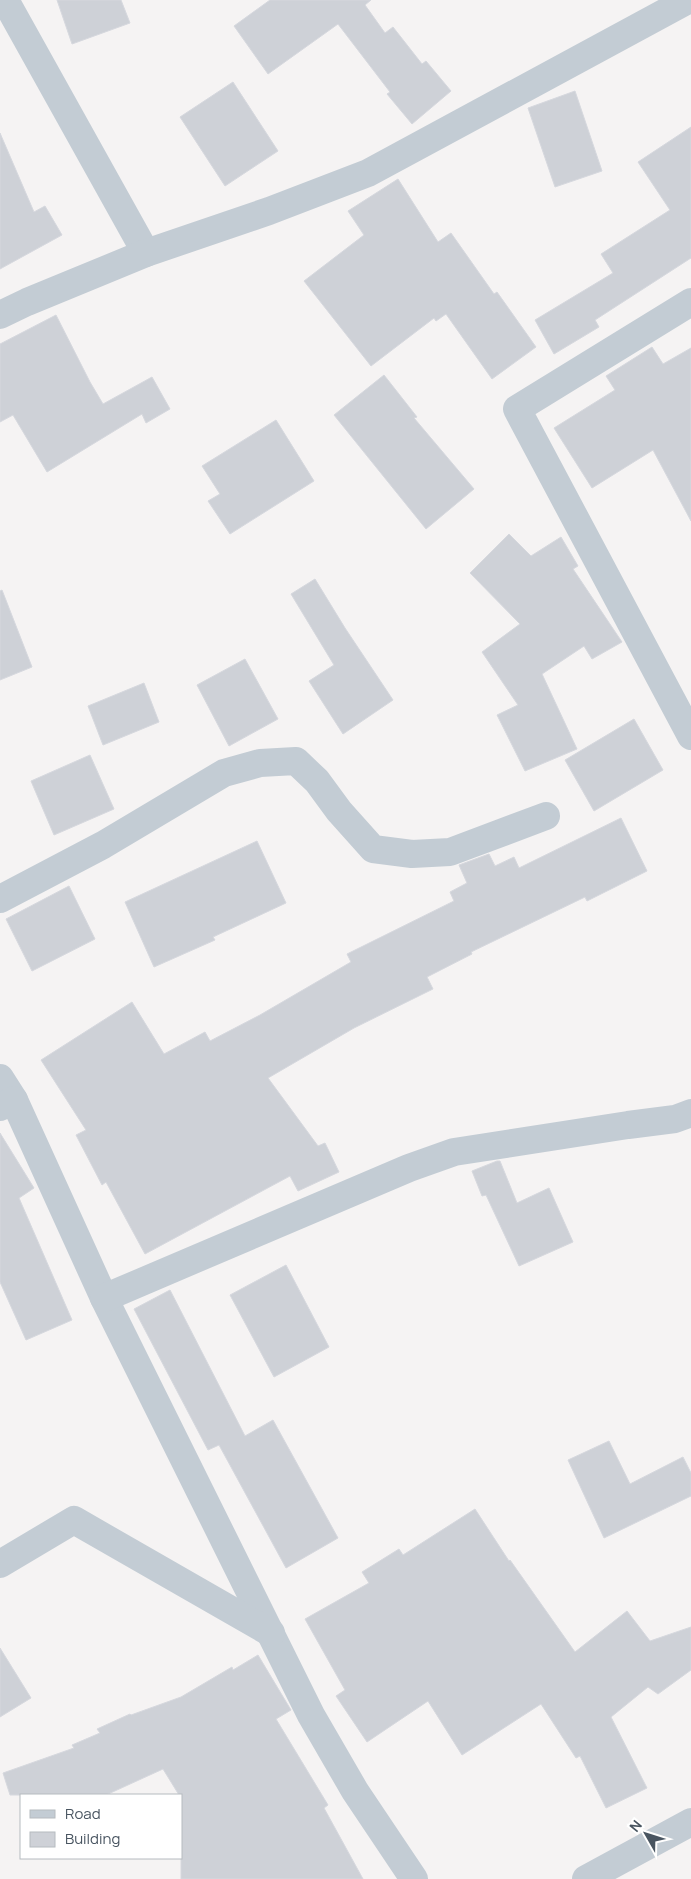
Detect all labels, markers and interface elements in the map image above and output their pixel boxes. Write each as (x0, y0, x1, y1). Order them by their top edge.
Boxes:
legend (20, 1794, 182, 1859)
text: Road (65, 1803, 101, 1824)
north arrow (621, 1809, 671, 1859)
text: N (625, 1816, 646, 1835)
text: Building (65, 1828, 120, 1849)

